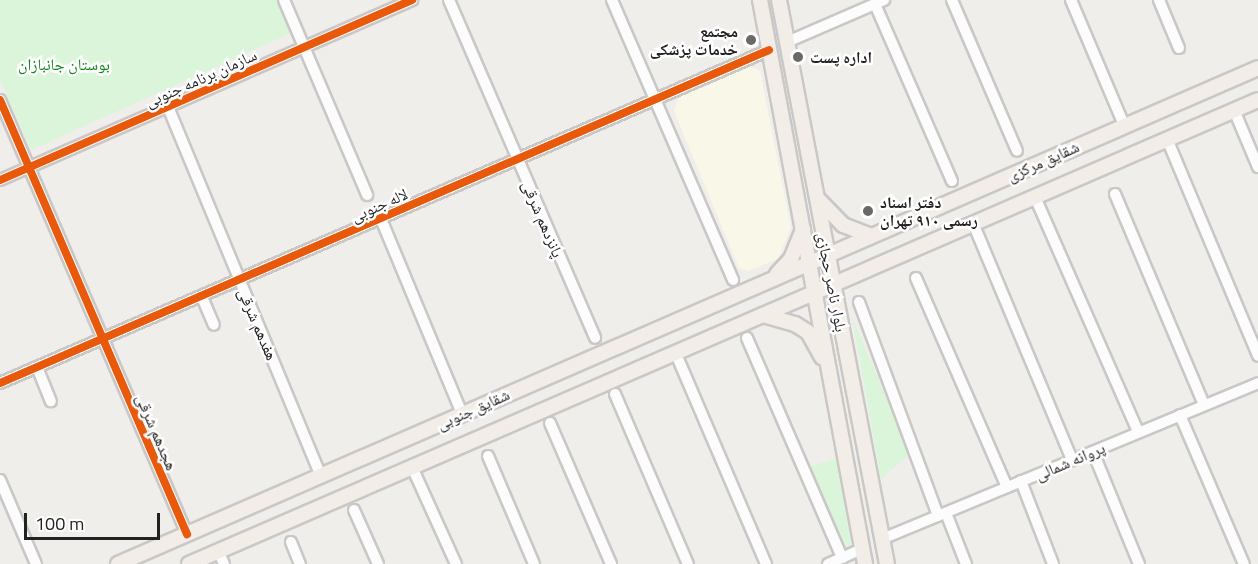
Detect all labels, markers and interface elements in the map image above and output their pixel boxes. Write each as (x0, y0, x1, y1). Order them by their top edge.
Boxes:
place label: مجتمع خدمات پزشکی (650, 21, 738, 59)
marker: مجتمع خدمات پزشکی (742, 31, 760, 49)
street label: سازمان برنامه جنوبی (142, 45, 260, 111)
place label: اداره پست (810, 47, 872, 67)
marker: اداره پست (791, 50, 805, 64)
park label: بوستان جانبازان (18, 54, 110, 74)
street label: شقایق مرکزی (1004, 137, 1082, 185)
street label: پانزدهم شرقی (518, 178, 568, 260)
street label: لاله جنوبی (348, 184, 410, 226)
place label: دفتر اسناد رسمی ۹۱۰ تهران (880, 192, 978, 230)
marker: دفتر اسناد رسمی ۹۱۰ تهران (861, 204, 875, 218)
street label: بلوار ناصر حجازی (813, 230, 851, 334)
street label: هفدهم شرقی (234, 285, 282, 363)
street label: شقایق جنوبی (434, 384, 512, 434)
street label: هجدهم شرقی (132, 391, 182, 473)
street label: پروانه شمالی (1032, 438, 1108, 484)
scale bar (27, 501, 164, 539)
text: 100 m (35, 510, 84, 537)

